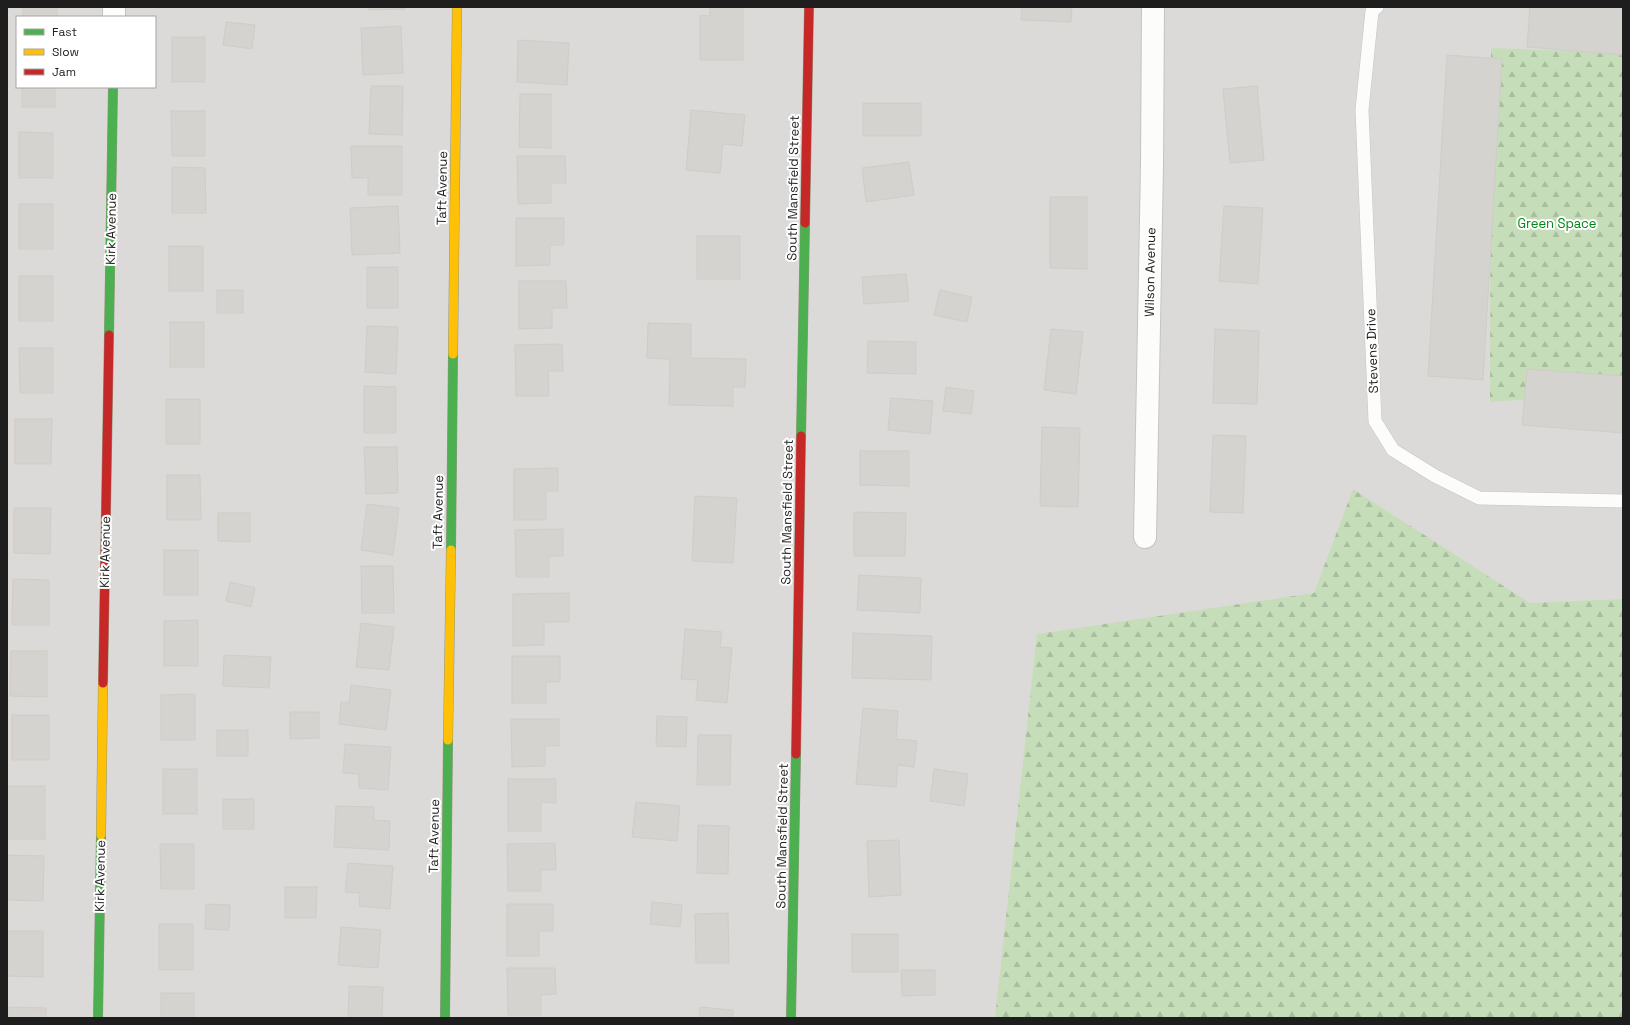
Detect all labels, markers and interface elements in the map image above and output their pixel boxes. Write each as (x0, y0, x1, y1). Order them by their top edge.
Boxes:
legend (16, 16, 156, 88)
text: Fast (52, 24, 77, 40)
text: Slow (52, 44, 79, 60)
text: Jam (52, 64, 76, 80)
street label: South Mansfield Street (783, 115, 803, 261)
street label: Taft Avenue (433, 151, 451, 225)
street label: Kirk Avenue (102, 193, 120, 265)
park label: Green Space (1517, 215, 1597, 232)
street label: Wilson Avenue (1141, 227, 1159, 317)
street label: Stevens Drive (1362, 308, 1382, 394)
street label: South Mansfield Street (777, 439, 797, 585)
street label: Taft Avenue (429, 475, 447, 549)
street label: Kirk Avenue (96, 516, 114, 588)
street label: South Mansfield Street (772, 763, 792, 909)
street label: Taft Avenue (425, 799, 443, 873)
street label: Kirk Avenue (91, 840, 109, 912)

